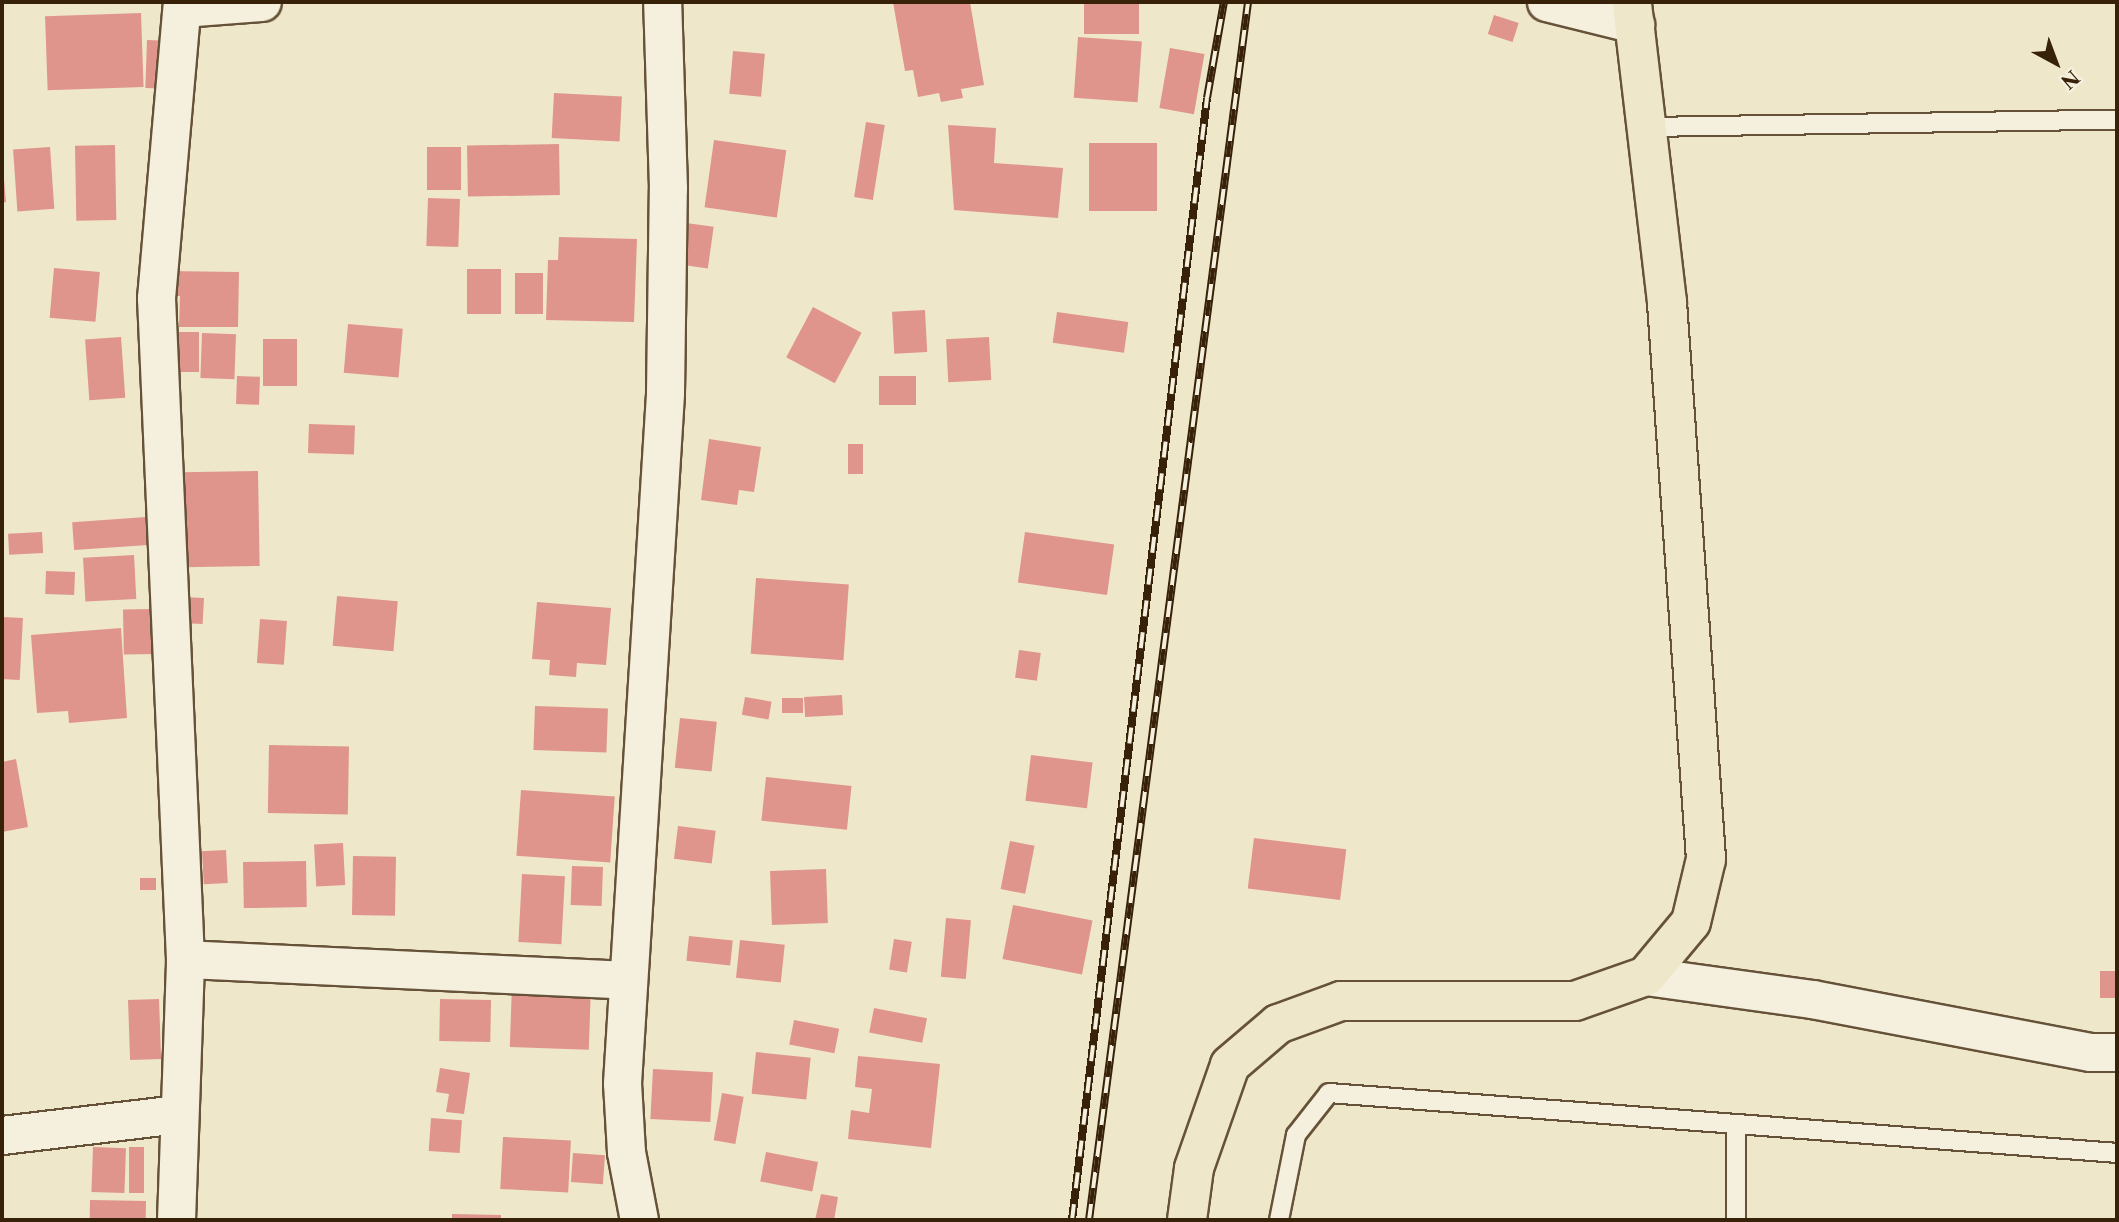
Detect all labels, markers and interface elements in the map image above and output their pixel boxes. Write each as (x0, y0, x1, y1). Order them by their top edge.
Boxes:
north arrow (2021, 28, 2091, 98)
text: N (2056, 65, 2084, 93)

